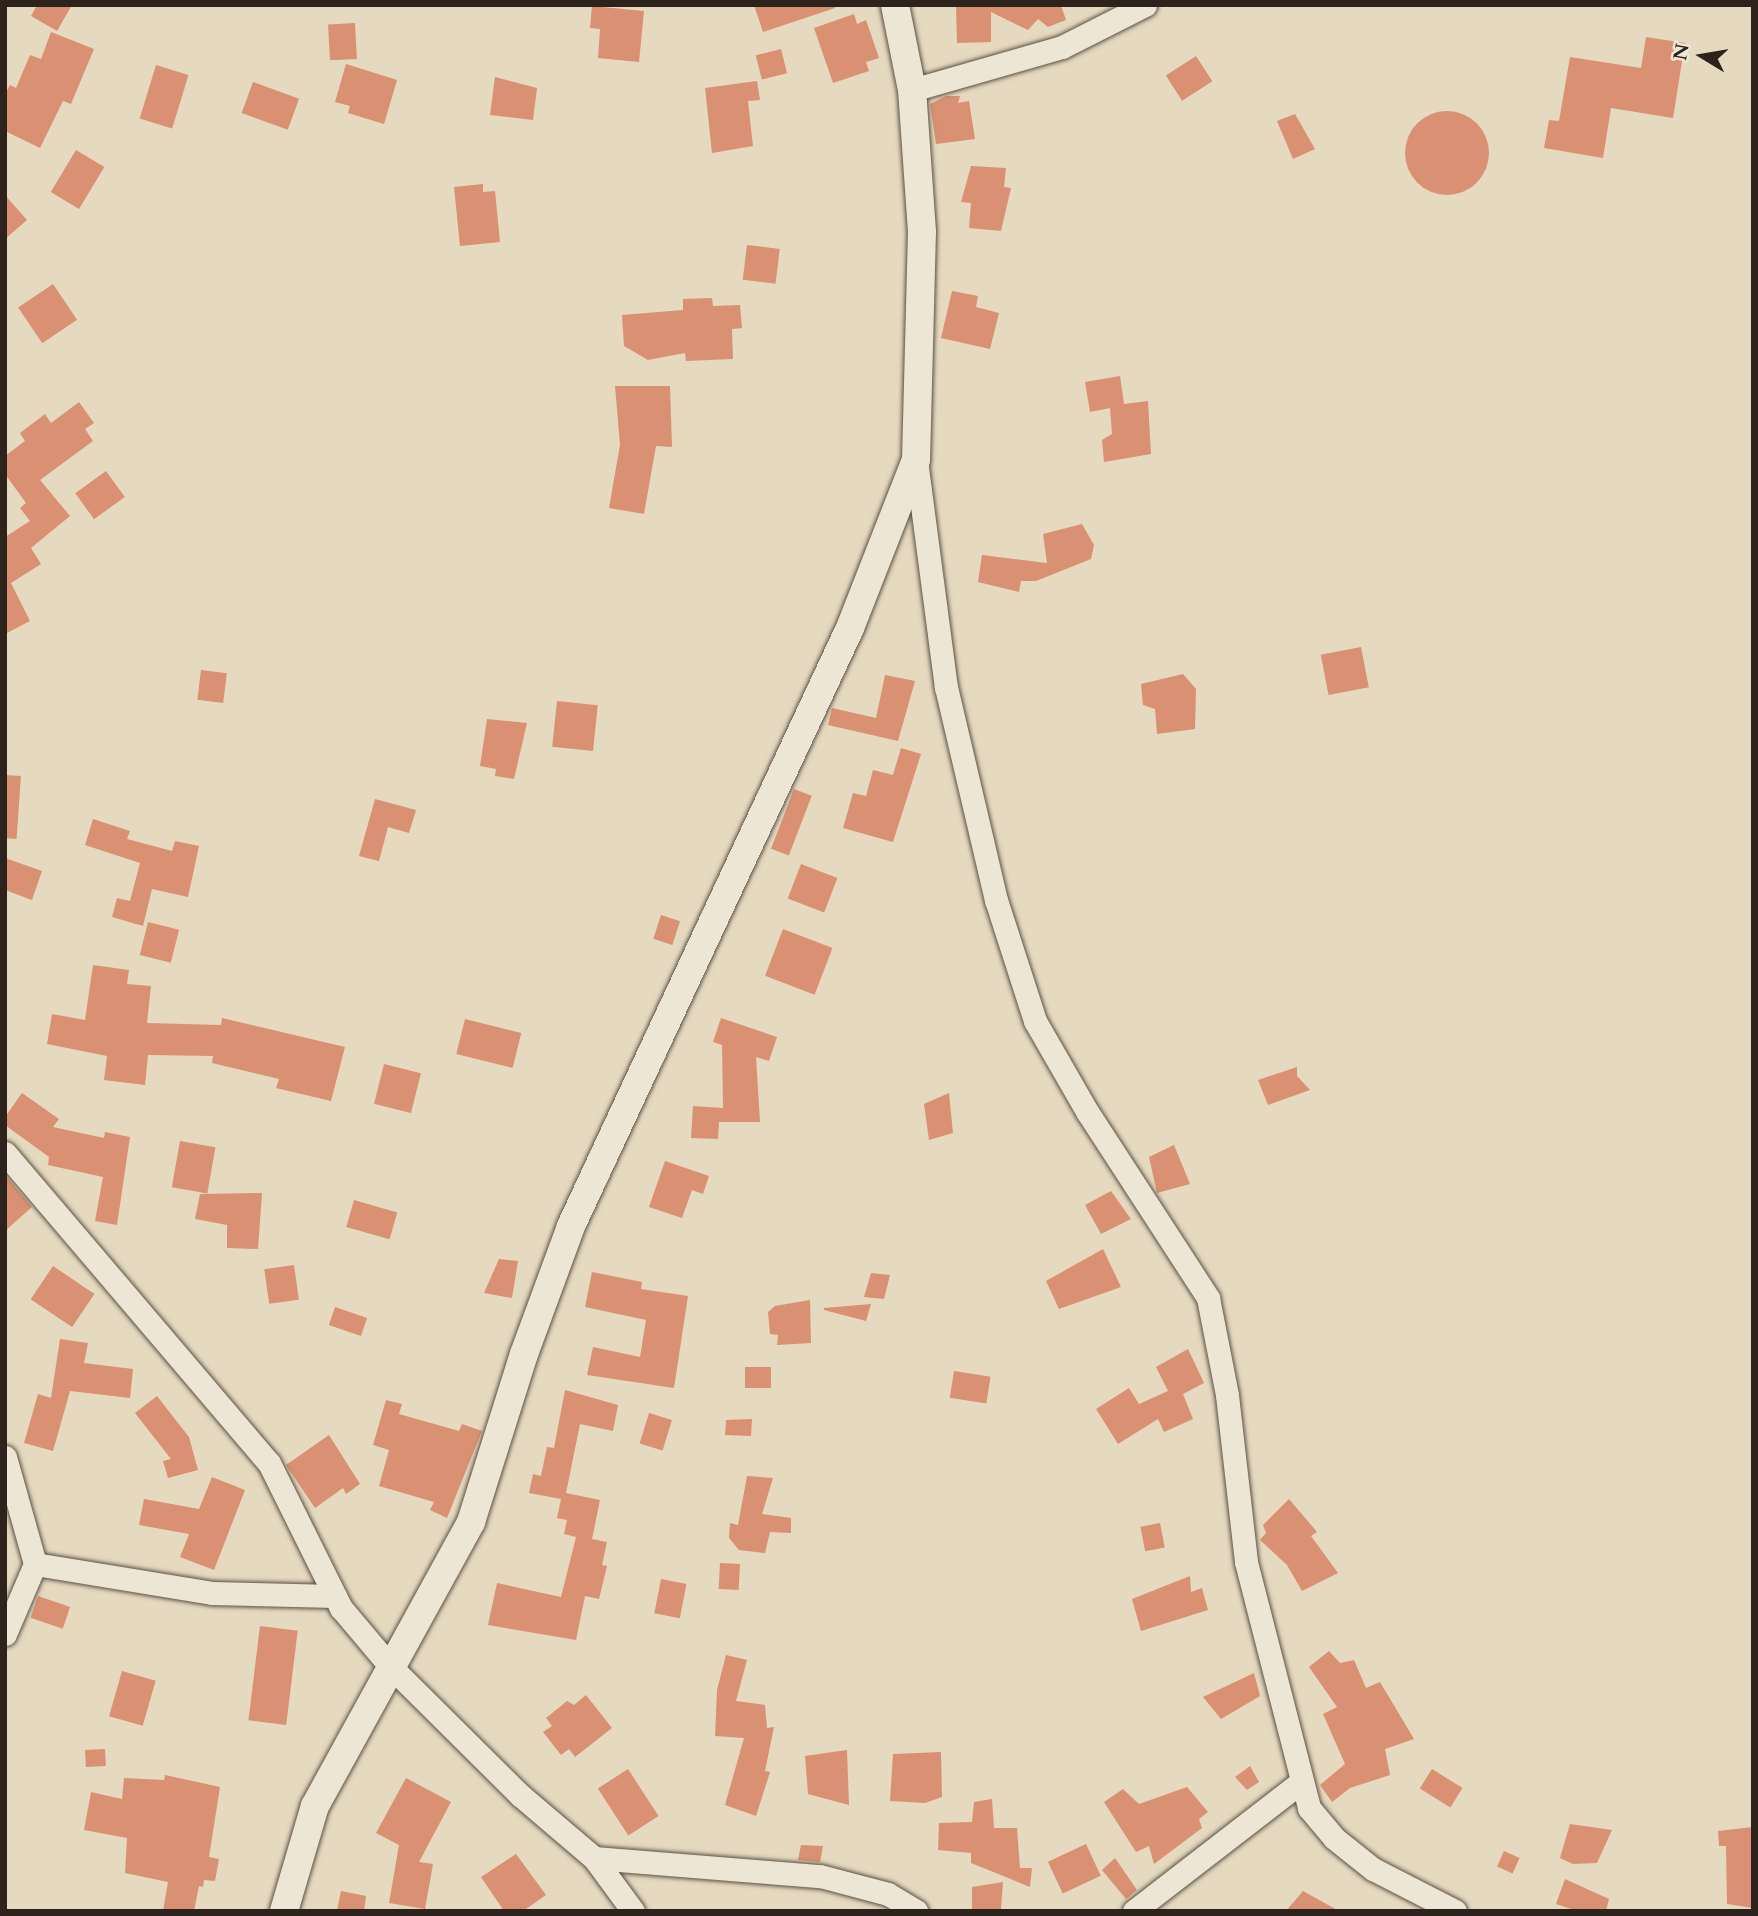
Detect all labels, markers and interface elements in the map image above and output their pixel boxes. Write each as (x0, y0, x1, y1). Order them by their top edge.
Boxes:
north arrow (1667, 21, 1737, 91)
text: N (1667, 41, 1696, 63)

